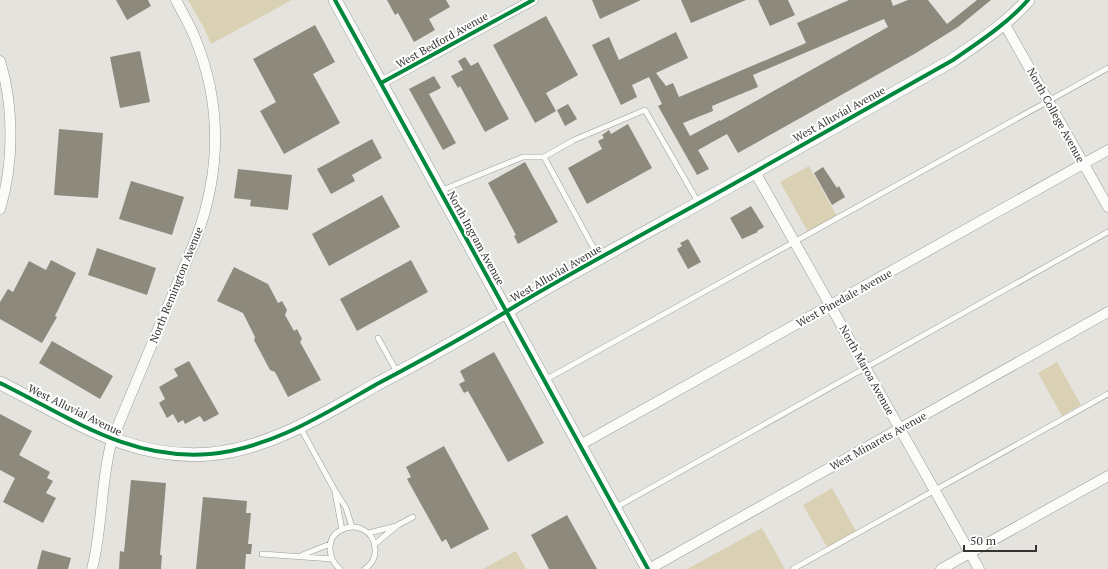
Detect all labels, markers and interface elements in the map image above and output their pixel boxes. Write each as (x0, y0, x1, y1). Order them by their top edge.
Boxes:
street label: West Bedford Avenue (393, 9, 491, 71)
street label: North College Avenue (1024, 65, 1088, 165)
street label: West Alluvial Avenue (791, 83, 888, 145)
street label: North Ingram Avenue (444, 188, 508, 288)
street label: North Remington Avenue (146, 224, 206, 345)
street label: West Alluvial Avenue (508, 241, 605, 305)
street label: West Pinedale Avenue (794, 266, 895, 330)
street label: North Maroa Avenue (836, 322, 898, 418)
street label: West Alluvial Avenue (26, 381, 125, 439)
street label: West Minarets Avenue (827, 408, 929, 473)
scale bar (964, 527, 1036, 553)
text: 50 m (970, 533, 997, 548)

